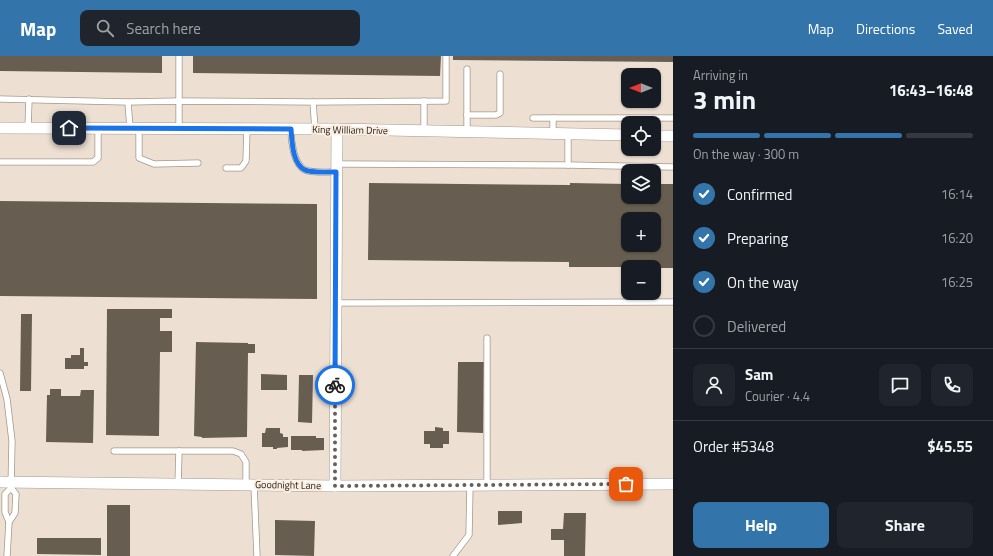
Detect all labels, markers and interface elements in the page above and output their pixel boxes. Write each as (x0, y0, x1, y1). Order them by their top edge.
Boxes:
search box (80, 10, 360, 46)
text: Map (20, 14, 56, 43)
icon: search (94, 17, 116, 39)
text: Search here (126, 17, 201, 40)
text: Map (808, 18, 834, 39)
text: Directions (856, 18, 915, 39)
text: Saved (937, 18, 973, 39)
text: Arriving in (693, 65, 748, 85)
north arrow (621, 68, 661, 108)
map controls (621, 68, 661, 300)
text: 16:43–16:48 (889, 79, 973, 102)
text: 3 min (693, 80, 756, 119)
pin (52, 111, 86, 145)
button: locate (621, 116, 661, 156)
icon: home (58, 117, 80, 139)
street label: King William Drive (312, 122, 388, 138)
text: On the way · 300 m (693, 144, 799, 164)
button: layers (621, 164, 661, 204)
icon: check (693, 183, 715, 205)
text: Confirmed (727, 183, 792, 206)
text: 16:14 (941, 184, 973, 204)
button: + (621, 212, 661, 252)
icon: check (693, 227, 715, 249)
text: Preparing (727, 227, 788, 250)
text: 16:20 (941, 228, 973, 248)
button: − (621, 260, 661, 300)
icon: check (693, 271, 715, 293)
text: On the way (727, 271, 799, 294)
text: 16:25 (941, 272, 973, 292)
text: Delivered (727, 315, 786, 338)
text: Sam (745, 363, 773, 386)
button: person (693, 364, 735, 406)
button: chat (879, 364, 921, 406)
button: phone (931, 364, 973, 406)
courier (315, 365, 355, 405)
icon: bike (324, 374, 346, 396)
text: Courier · 4.4 (745, 386, 810, 406)
text: Order #5348 (693, 435, 774, 458)
text: $45.55 (927, 435, 973, 458)
pin (609, 467, 643, 501)
icon: bag (615, 473, 637, 495)
street label: Goodnight Lane (255, 477, 321, 493)
button: Help (693, 502, 829, 548)
button: Share (837, 502, 973, 548)

